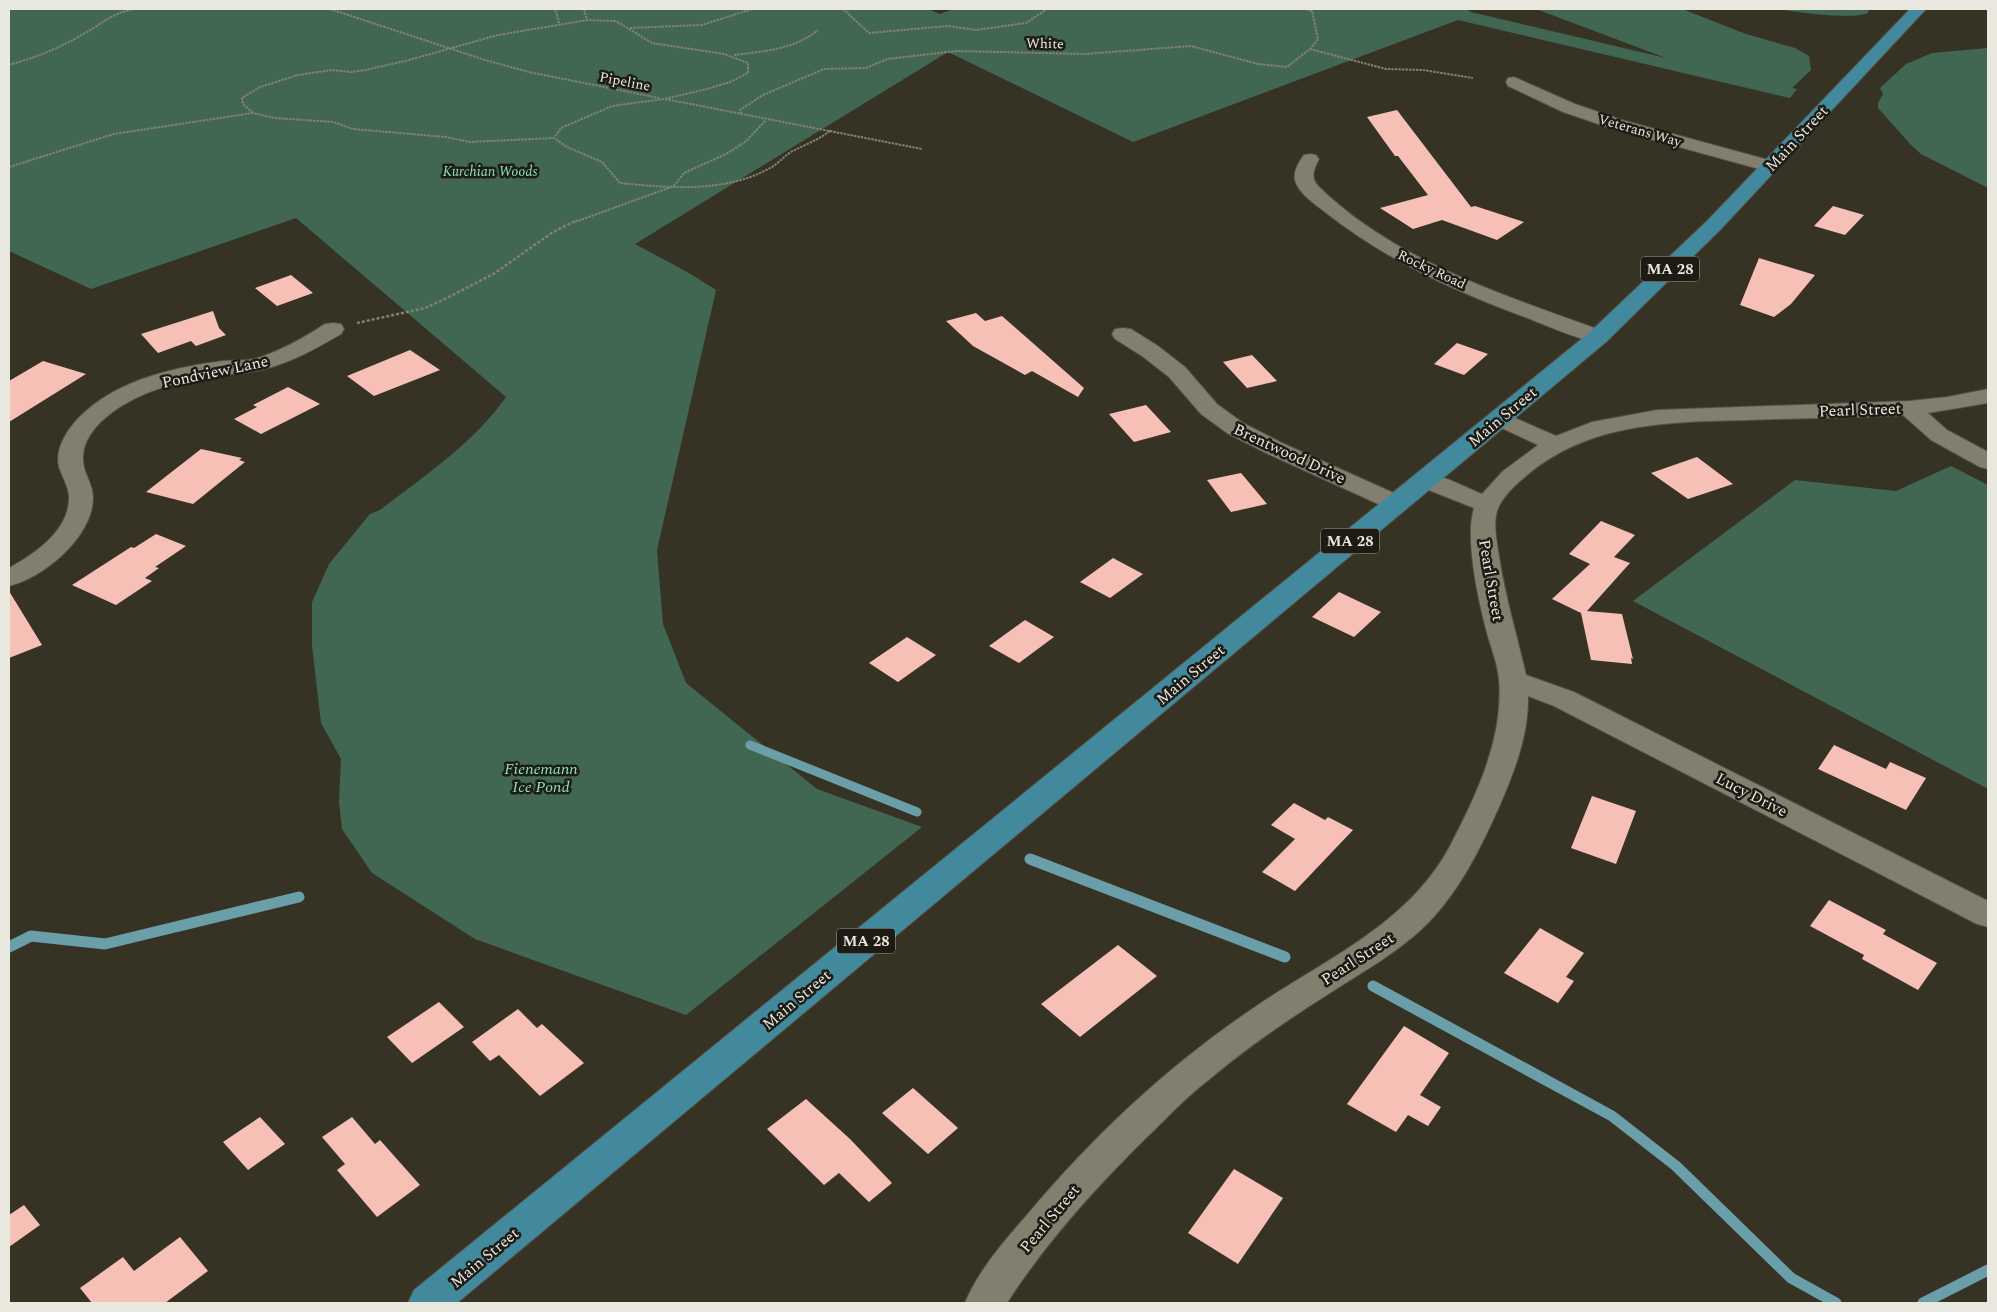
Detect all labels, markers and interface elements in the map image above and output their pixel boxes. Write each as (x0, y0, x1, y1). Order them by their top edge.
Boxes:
street label: White (1026, 33, 1064, 54)
street label: Pipeline (598, 66, 652, 97)
street label: Main Street (1759, 100, 1834, 177)
street label: Veterans Way (1596, 109, 1685, 153)
park label: Kurchian Woods (443, 161, 537, 182)
street label: Rocky Road (1394, 244, 1470, 295)
road number: MA 28 (1641, 256, 1699, 282)
street label: Pondview Lane (160, 349, 271, 395)
street label: Main Street (1463, 381, 1543, 453)
street label: Pearl Street (1818, 397, 1902, 423)
street label: Brentwood Drive (1230, 417, 1350, 490)
road number: MA 28 (1321, 528, 1379, 554)
street label: Pearl Street (1472, 537, 1510, 623)
street label: Main Street (1151, 639, 1231, 711)
park label: Fienemann Ice Pond (504, 757, 578, 799)
street label: Lucy Drive (1712, 767, 1792, 823)
street label: Pearl Street (1316, 926, 1399, 991)
road number: MA 28 (837, 928, 895, 954)
street label: Main Street (757, 964, 837, 1036)
street label: Pearl Street (1014, 1179, 1086, 1258)
street label: Main Street (445, 1222, 525, 1294)

